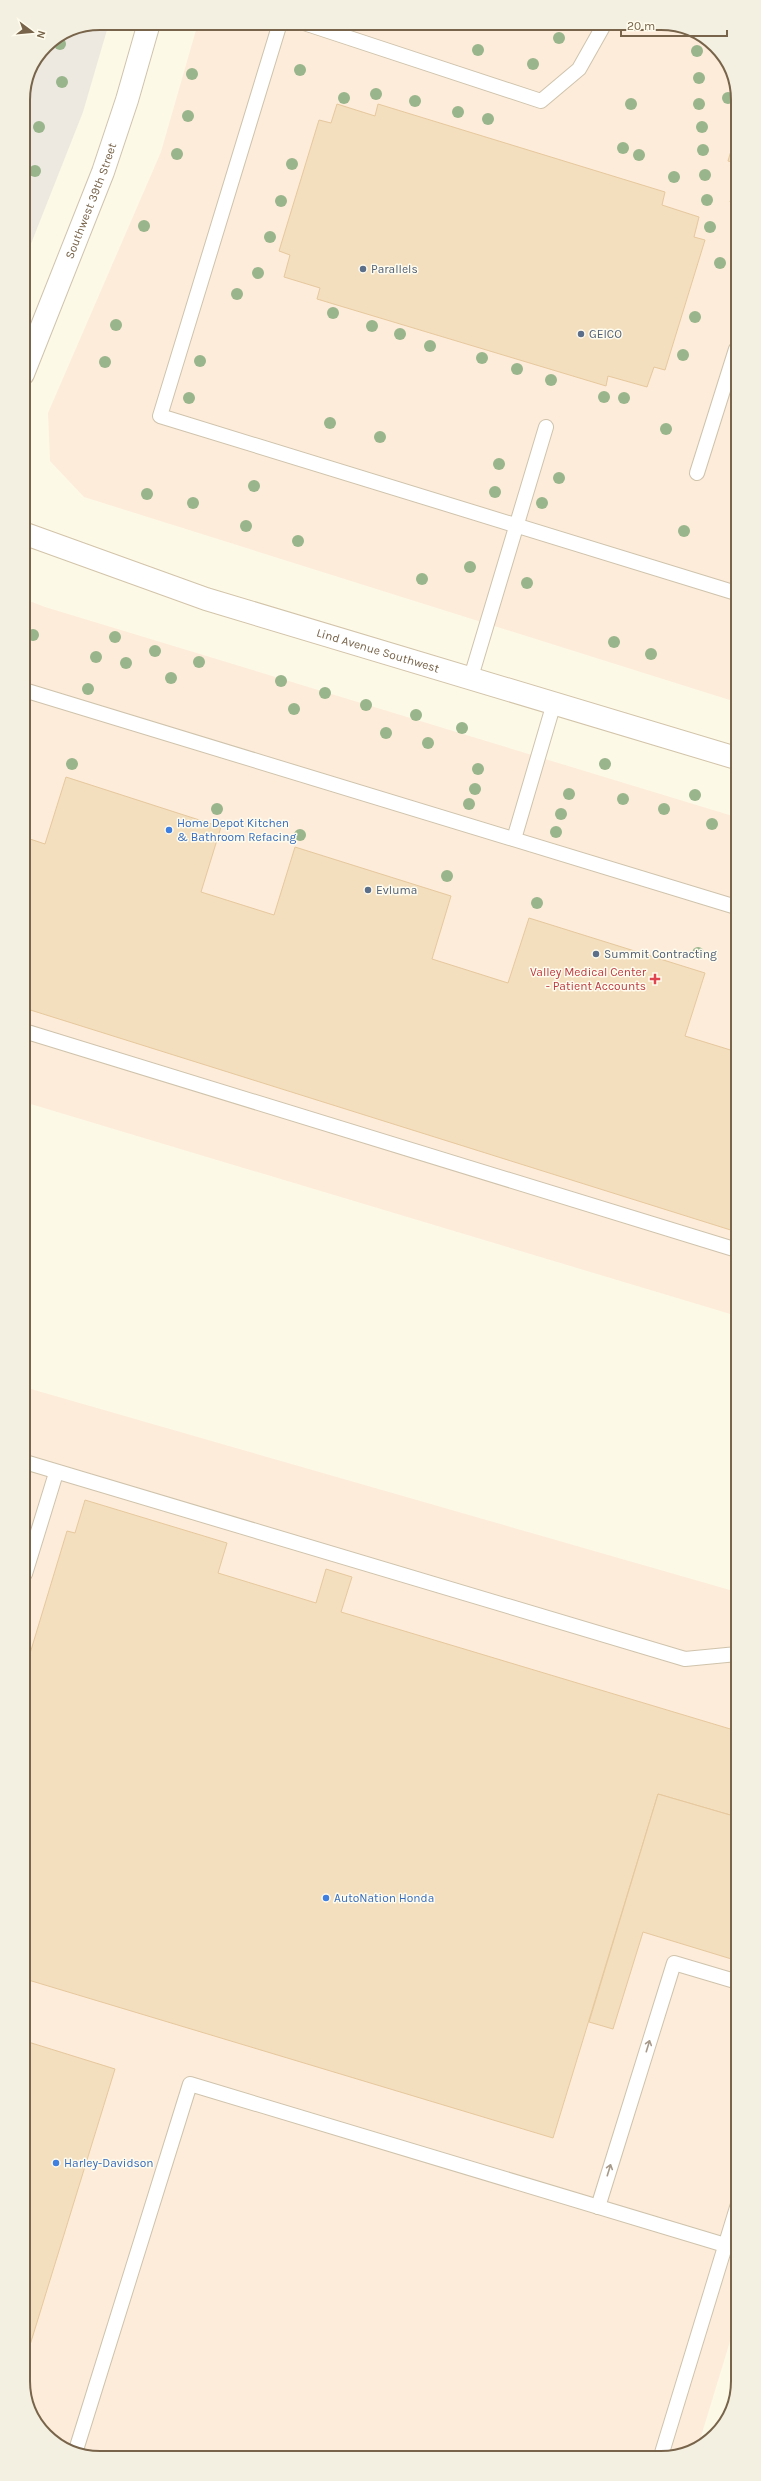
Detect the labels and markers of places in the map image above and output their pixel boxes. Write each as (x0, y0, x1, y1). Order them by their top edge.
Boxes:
place label: Parallels (371, 262, 418, 276)
marker: Parallels (358, 264, 368, 274)
place label: GEICO (589, 327, 622, 341)
marker: GEICO (576, 329, 586, 339)
place label: Home Depot Kitchen & Bathroom Refacing (177, 816, 296, 844)
marker: Home Depot Kitchen & Bathroom Refacing (164, 825, 174, 835)
place label: Evluma (376, 883, 417, 897)
marker: Evluma (363, 885, 373, 895)
place label: Summit Contracting (604, 947, 717, 961)
marker: Summit Contracting (591, 949, 601, 959)
place label: Valley Medical Center - Patient Accounts (530, 965, 647, 993)
marker: Valley Medical Center - Patient Accounts (649, 973, 661, 985)
place label: AutoNation Honda (334, 1891, 434, 1905)
marker: AutoNation Honda (321, 1893, 331, 1903)
place label: Harley-Davidson (64, 2156, 154, 2170)
marker: Harley-Davidson (51, 2158, 61, 2168)

